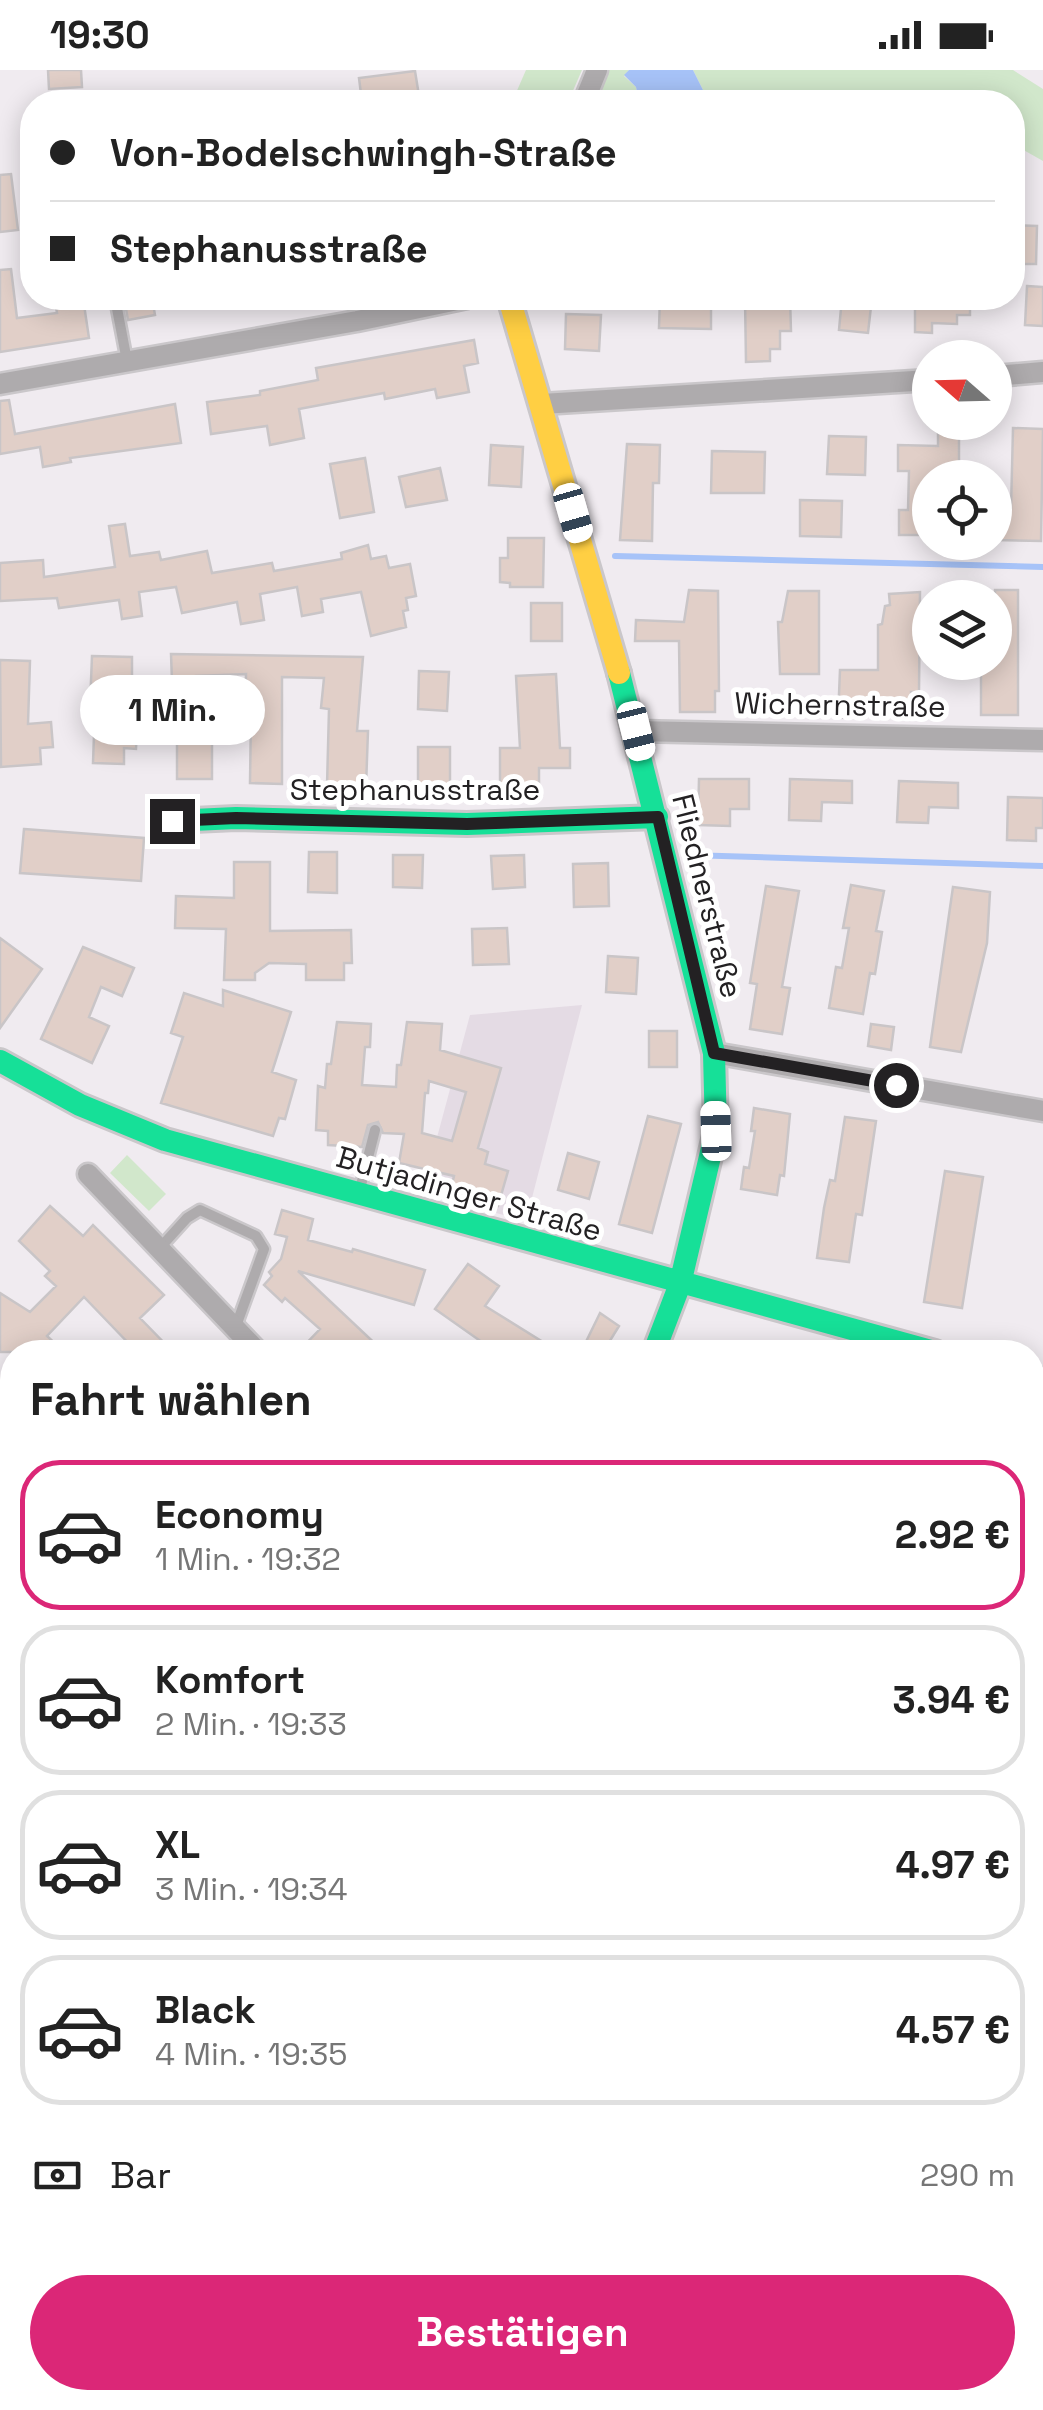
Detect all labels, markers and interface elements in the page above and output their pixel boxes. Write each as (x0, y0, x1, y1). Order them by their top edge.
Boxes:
text: 19:30 (50, 11, 150, 59)
text: Von-Bodelschwingh-Straße (110, 129, 617, 177)
text: Stephanusstraße (110, 225, 428, 273)
north arrow (912, 340, 1012, 440)
map controls (912, 340, 1012, 680)
button: locate (912, 460, 1012, 560)
car (550, 480, 596, 546)
button: layers (912, 580, 1012, 680)
callout: 1 Min. (80, 676, 264, 746)
street label: Wichernstraße (734, 683, 946, 726)
text: 1 Min. (128, 690, 217, 730)
car (614, 698, 658, 764)
street label: Stephanusstraße (290, 770, 540, 809)
street label: Fliednerstraße (663, 790, 752, 1002)
route end (150, 799, 195, 844)
route start (874, 1063, 919, 1108)
car (700, 1100, 732, 1162)
street label: Butjadinger Straße (332, 1137, 606, 1250)
text: Fahrt wählen (30, 1371, 312, 1428)
icon: car (35, 1490, 125, 1580)
text: Economy (155, 1491, 324, 1539)
text: 2.92 € (895, 1511, 1010, 1559)
text: 1 Min. · 19:32 (155, 1539, 341, 1579)
icon: car (35, 1655, 125, 1745)
text: Komfort (155, 1656, 305, 1704)
text: 3.94 € (893, 1676, 1010, 1724)
text: 2 Min. · 19:33 (155, 1704, 347, 1744)
icon: car (35, 1820, 125, 1910)
text: XL (155, 1821, 200, 1869)
text: 4.97 € (895, 1841, 1010, 1889)
text: 3 Min. · 19:34 (155, 1869, 348, 1909)
icon: car (35, 1985, 125, 2075)
text: Black (155, 1986, 256, 2034)
text: 4.57 € (896, 2006, 1010, 2054)
text: 4 Min. · 19:35 (155, 2034, 347, 2074)
icon: cash (30, 2148, 85, 2203)
text: Bar (110, 2151, 171, 2199)
text: 290 m (920, 2155, 1015, 2195)
button: Bestätigen (30, 2275, 1015, 2390)

